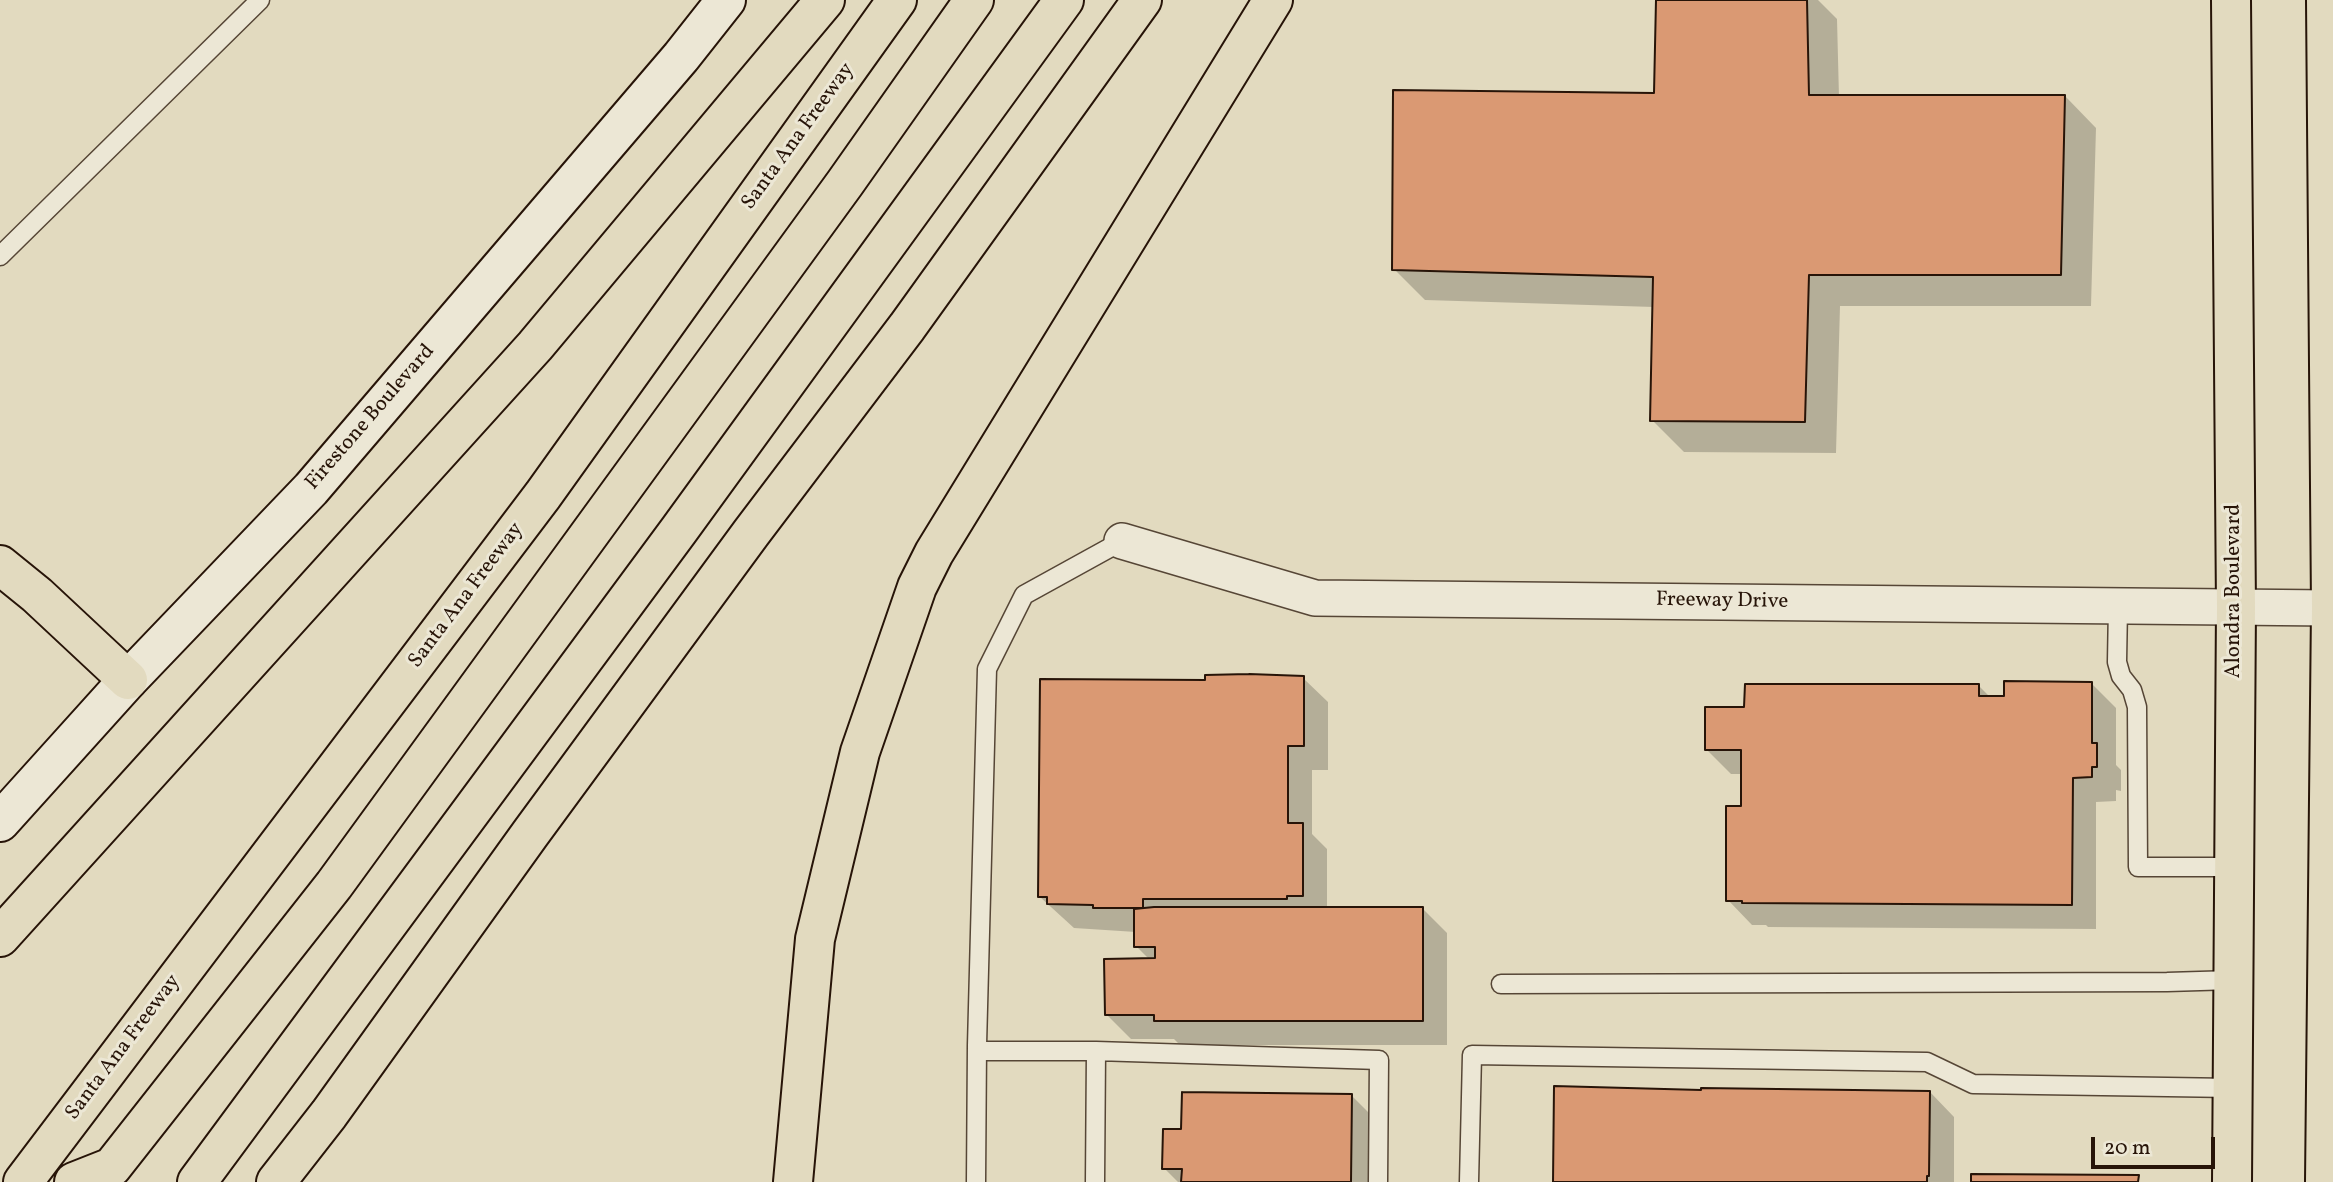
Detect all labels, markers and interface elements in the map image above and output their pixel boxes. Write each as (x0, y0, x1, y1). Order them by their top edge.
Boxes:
street label: Santa Ana Freeway (737, 59, 861, 215)
street label: Firestone Boulevard (301, 340, 441, 496)
street label: Alondra Boulevard (2222, 504, 2248, 678)
street label: Santa Ana Freeway (404, 518, 530, 674)
street label: Freeway Drive (1656, 588, 1788, 616)
street label: Santa Ana Freeway (61, 970, 187, 1126)
scale bar (2095, 1122, 2219, 1166)
text: 20 m (2104, 1134, 2150, 1163)

